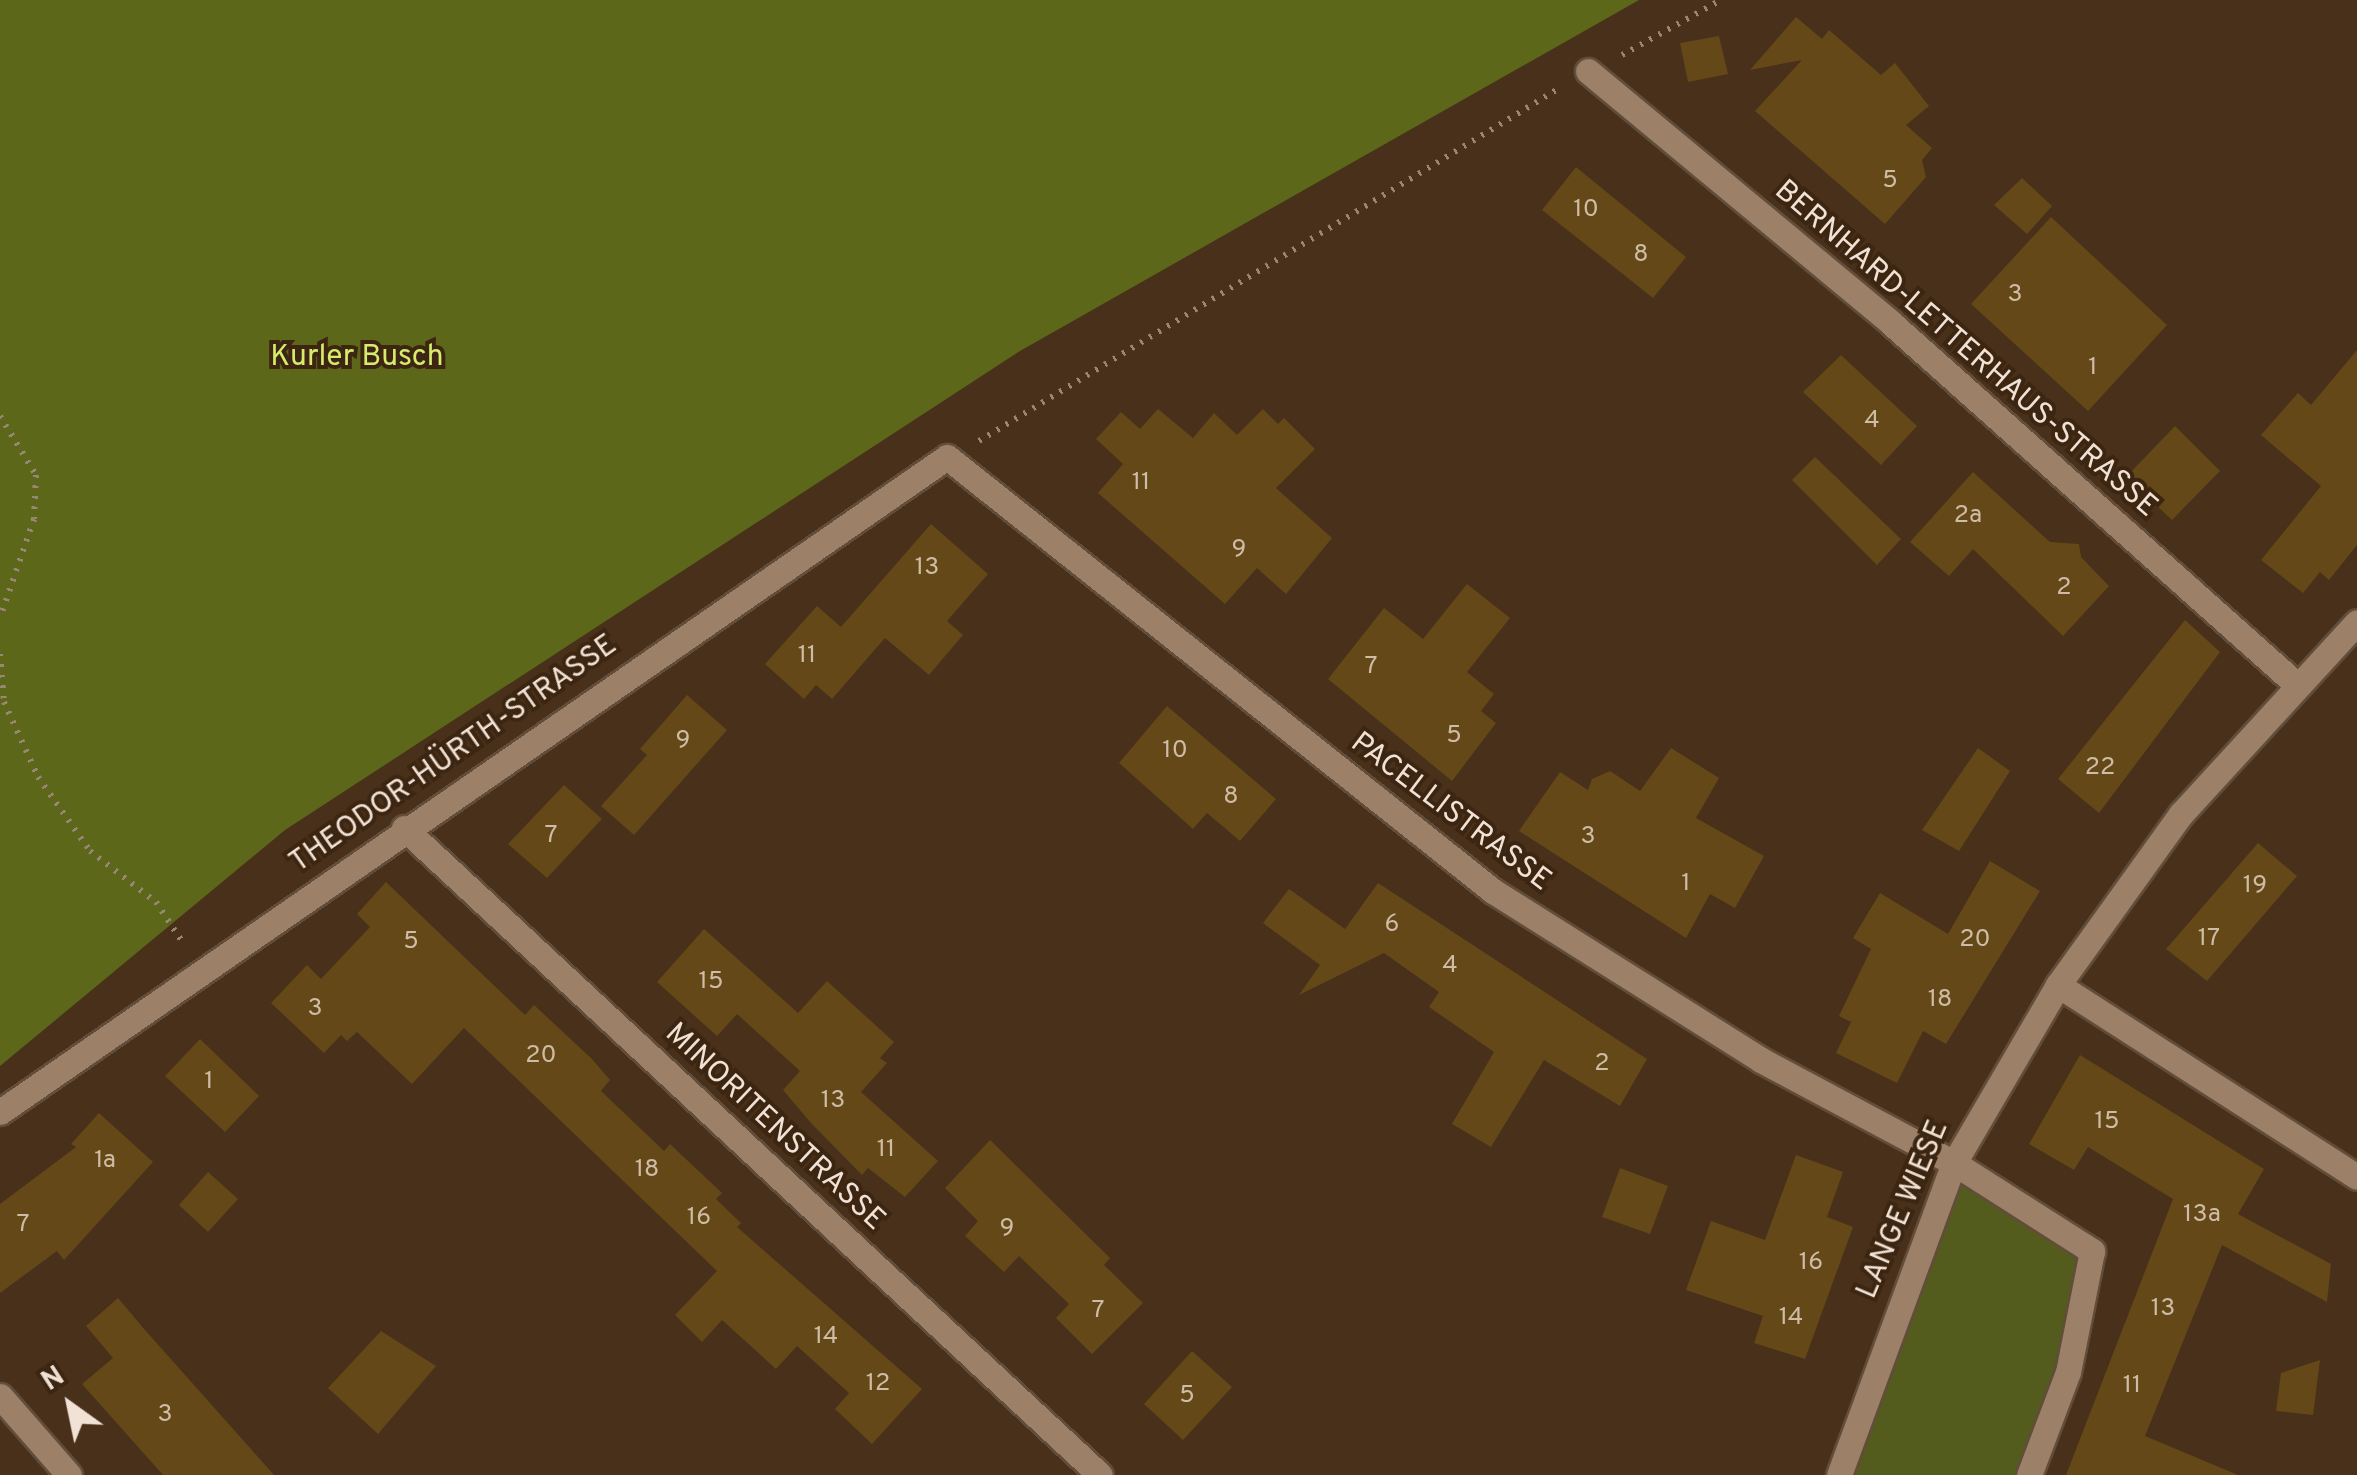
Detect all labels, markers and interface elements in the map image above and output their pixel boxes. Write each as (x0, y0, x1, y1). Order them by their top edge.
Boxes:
house number: 5 (1882, 166, 1898, 196)
street label: BERNHARD-LETTERHAUS-STRASSE (1766, 174, 2164, 526)
house number: 10 (1573, 195, 1599, 225)
house number: 8 (1633, 240, 1649, 270)
house number: 3 (2007, 280, 2023, 310)
park label: Kurler Busch (270, 340, 444, 376)
house number: 1 (2088, 353, 2098, 383)
house number: 4 (1864, 406, 1880, 436)
house number: 11 (1132, 468, 1150, 498)
house number: 2a (1954, 501, 1982, 531)
house number: 9 (1232, 535, 1246, 565)
house number: 13 (915, 553, 939, 583)
house number: 2 (2056, 573, 2072, 603)
street label: THEODOR-HÜRTH-STRASSE (284, 628, 624, 882)
house number: 11 (798, 641, 816, 671)
house number: 7 (1364, 652, 1378, 682)
house number: 5 (1446, 721, 1462, 751)
house number: 9 (676, 726, 690, 756)
street label: PACELLISTRASSE (1343, 726, 1557, 900)
house number: 10 (1162, 736, 1188, 766)
house number: 22 (2085, 753, 2115, 783)
house number: 8 (1223, 782, 1239, 812)
house number: 7 (544, 821, 558, 851)
house number: 3 (1580, 822, 1596, 852)
house number: 1 (1681, 869, 1691, 899)
house number: 19 (2243, 871, 2267, 901)
house number: 6 (1385, 910, 1399, 940)
house number: 17 (2198, 924, 2220, 954)
house number: 20 (1959, 925, 1991, 955)
house number: 5 (403, 927, 419, 957)
house number: 4 (1442, 951, 1458, 981)
house number: 15 (699, 967, 723, 997)
house number: 18 (1928, 985, 1952, 1015)
house number: 3 (307, 994, 323, 1024)
street label: MINORITENSTRASSE (657, 1017, 891, 1239)
house number: 20 (525, 1041, 557, 1071)
house number: 2 (1594, 1049, 1610, 1079)
house number: 1 (204, 1067, 214, 1097)
house number: 13 (821, 1086, 845, 1116)
house number: 15 (2095, 1107, 2119, 1137)
street label: LANGE WIESE (1850, 1115, 1958, 1305)
house number: 11 (877, 1135, 895, 1165)
house number: 1a (94, 1146, 116, 1176)
house number: 18 (635, 1155, 659, 1185)
house number: 13a (2183, 1200, 2221, 1230)
house number: 16 (687, 1203, 711, 1233)
house number: 7 (16, 1210, 30, 1240)
house number: 9 (1000, 1214, 1014, 1244)
house number: 16 (1799, 1248, 1823, 1278)
house number: 13 (2151, 1294, 2175, 1324)
house number: 7 (1091, 1296, 1105, 1326)
house number: 14 (1779, 1303, 1803, 1333)
house number: 14 (814, 1322, 838, 1352)
north arrow (20, 1355, 120, 1455)
text: N (35, 1359, 72, 1400)
house number: 12 (866, 1369, 890, 1399)
house number: 11 (2123, 1371, 2141, 1401)
house number: 5 (1179, 1381, 1195, 1411)
house number: 3 (157, 1400, 173, 1430)

